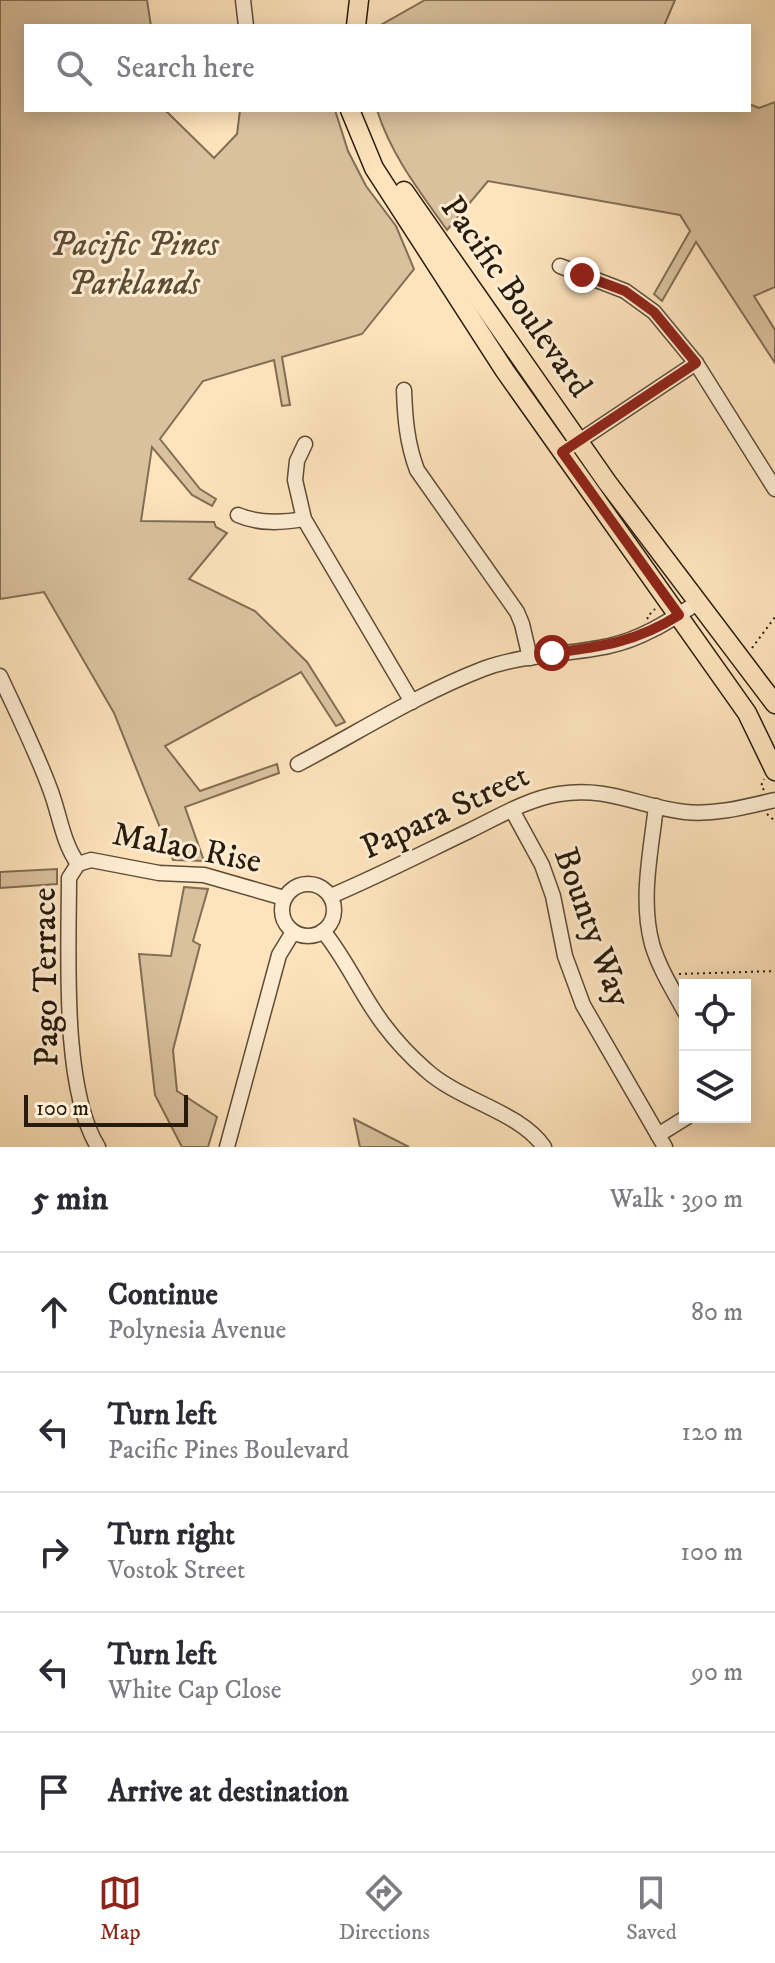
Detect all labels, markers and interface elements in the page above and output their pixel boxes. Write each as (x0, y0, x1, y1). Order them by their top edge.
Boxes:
search box (24, 24, 751, 112)
icon: search (52, 46, 96, 90)
text: Search here (116, 50, 255, 87)
street label: Pacific Boulevard (431, 188, 601, 406)
park label: Pacific Pines Parklands (49, 224, 220, 305)
route end (564, 257, 600, 293)
route start (534, 635, 570, 671)
street label: Papara Street (354, 755, 536, 869)
street label: Malao Rise (109, 813, 265, 883)
street label: Bounty Way (544, 842, 640, 1013)
street label: Pago Terrace (23, 887, 69, 1067)
map controls (679, 979, 751, 1123)
button: locate (679, 979, 751, 1051)
button: layers (679, 1051, 751, 1123)
scale bar (24, 1091, 188, 1127)
text: 100 m (36, 1095, 89, 1122)
text: 5 min (32, 1178, 108, 1220)
text: Walk · 390 m (610, 1183, 743, 1216)
text: Continue (108, 1277, 218, 1314)
icon: ahead (32, 1290, 76, 1334)
text: 80 m (691, 1296, 743, 1329)
text: Polynesia Avenue (108, 1314, 286, 1347)
text: Turn left (108, 1397, 217, 1434)
icon: left (32, 1410, 76, 1454)
text: 120 m (682, 1416, 743, 1449)
text: Pacific Pines Boulevard (108, 1434, 349, 1467)
text: Turn right (108, 1517, 235, 1554)
icon: right (32, 1530, 76, 1574)
text: 100 m (680, 1536, 743, 1569)
text: Vostok Street (108, 1554, 245, 1587)
text: Turn left (108, 1637, 217, 1674)
icon: left (32, 1650, 76, 1694)
text: 90 m (691, 1656, 743, 1689)
text: White Cap Close (108, 1674, 282, 1707)
icon: arrive (32, 1770, 76, 1814)
text: Arrive at destination (108, 1774, 349, 1811)
tab: Map (98, 1871, 142, 1946)
tab: Directions (339, 1871, 430, 1946)
tab: Saved (626, 1871, 677, 1946)

